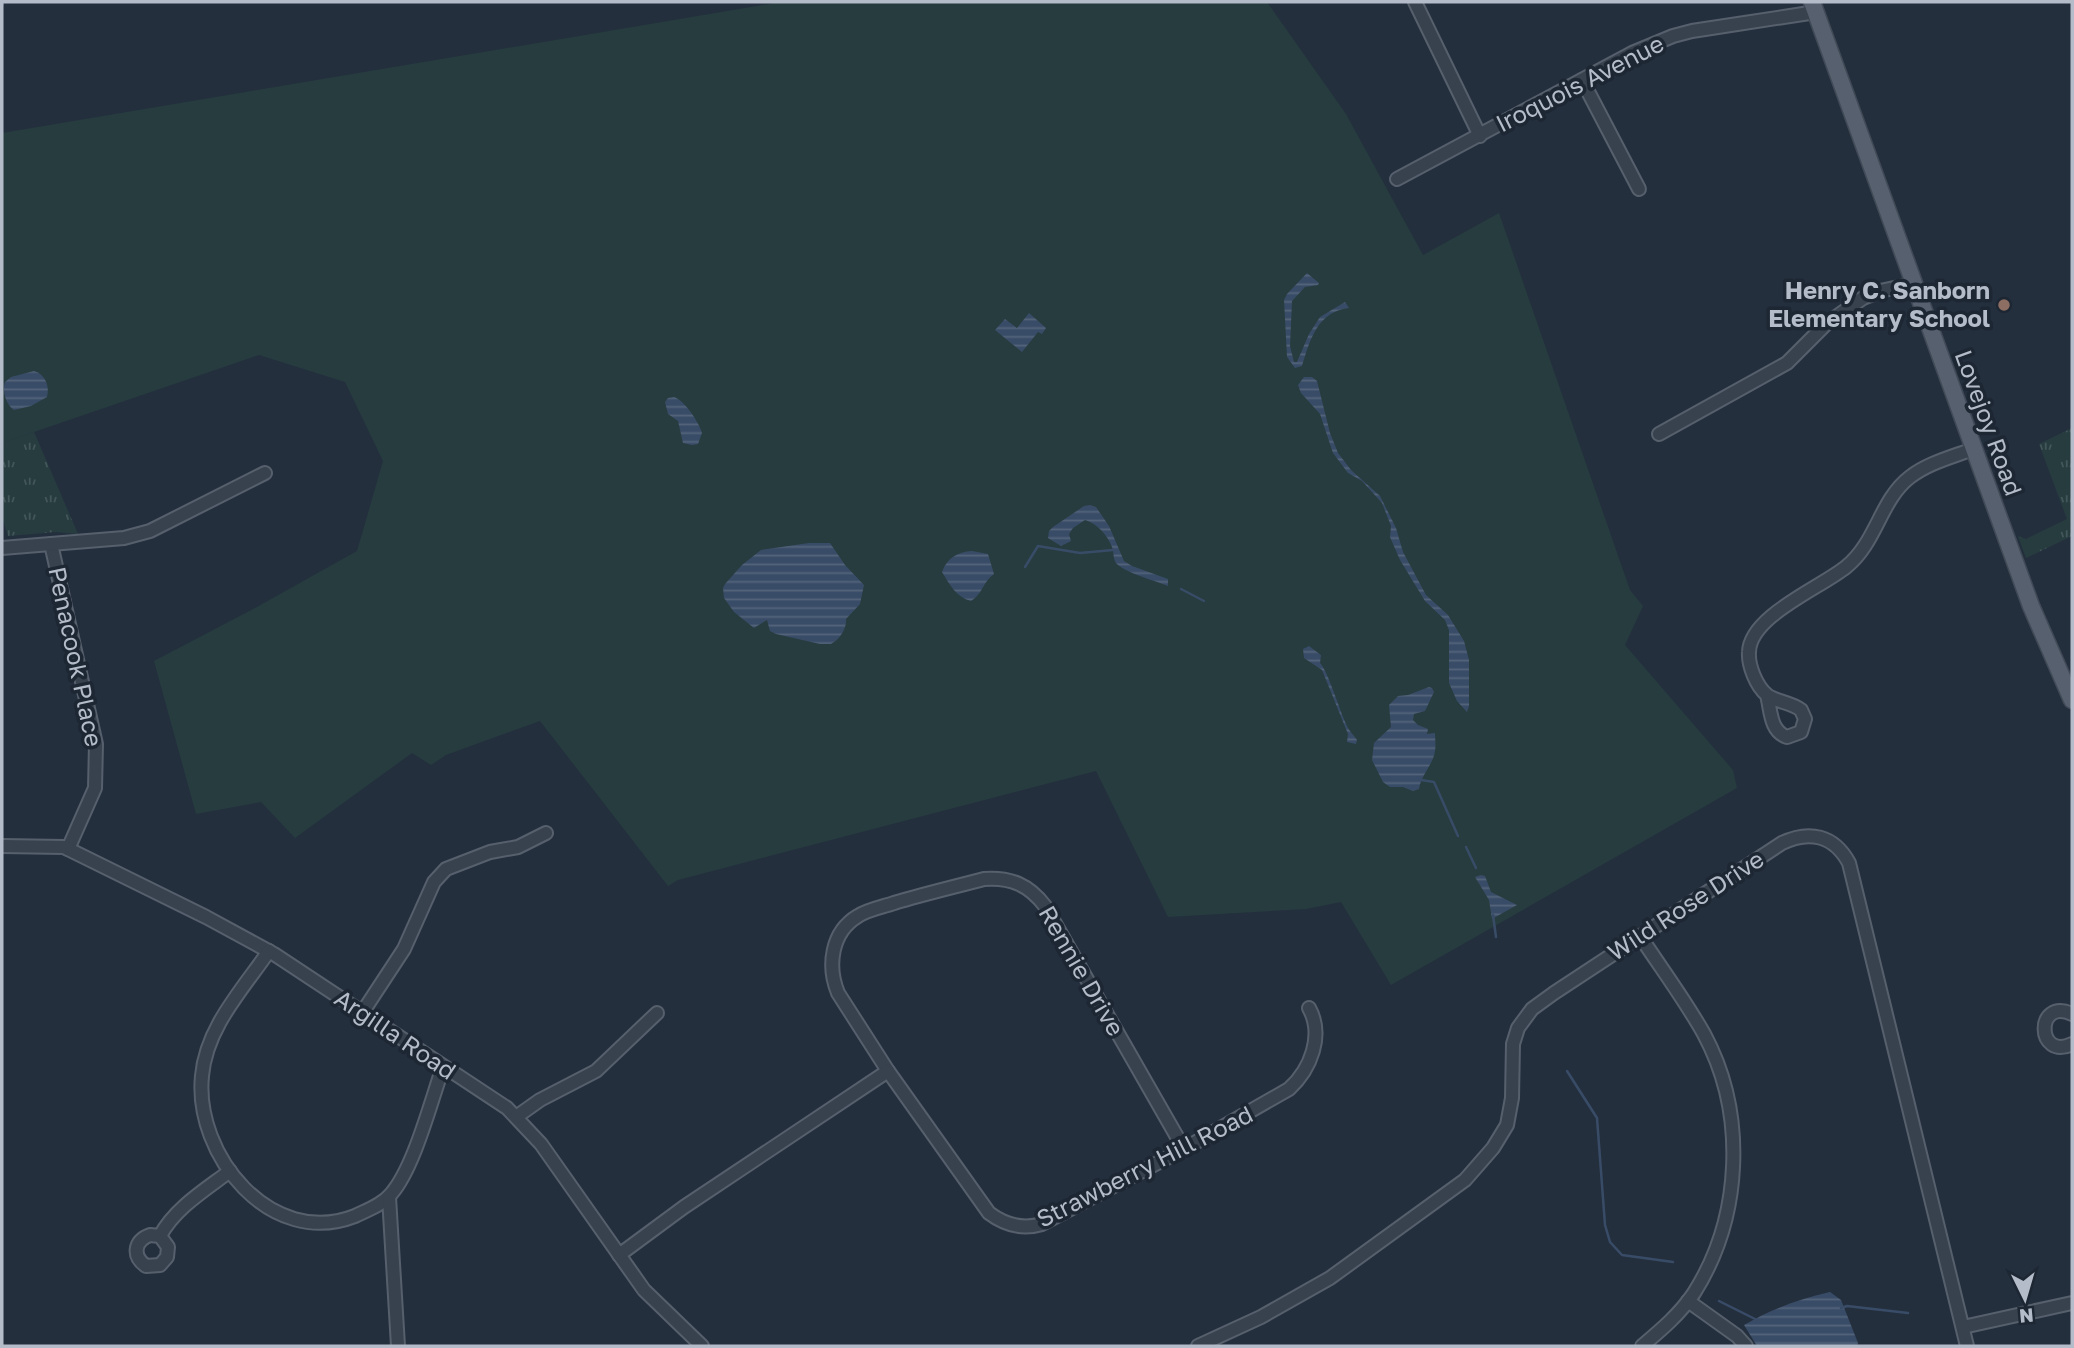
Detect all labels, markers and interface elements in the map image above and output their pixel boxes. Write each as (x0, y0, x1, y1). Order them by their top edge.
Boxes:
street label: Iroquois Avenue (1490, 28, 1668, 137)
place label: Henry C. Sanborn Elementary School (1768, 275, 1990, 332)
marker: Henry C. Sanborn Elementary School (1996, 297, 2012, 313)
street label: Lovejoy Road (1950, 346, 2029, 499)
street label: Penacook Place (43, 564, 110, 749)
street label: Wild Rose Drive (1602, 843, 1769, 966)
street label: Rennie Drive (1033, 900, 1131, 1040)
street label: Argilla Road (330, 983, 462, 1085)
street label: Strawberry Hill Road (1031, 1099, 1257, 1233)
north arrow (1990, 1264, 2060, 1334)
text: N (2018, 1304, 2035, 1329)

